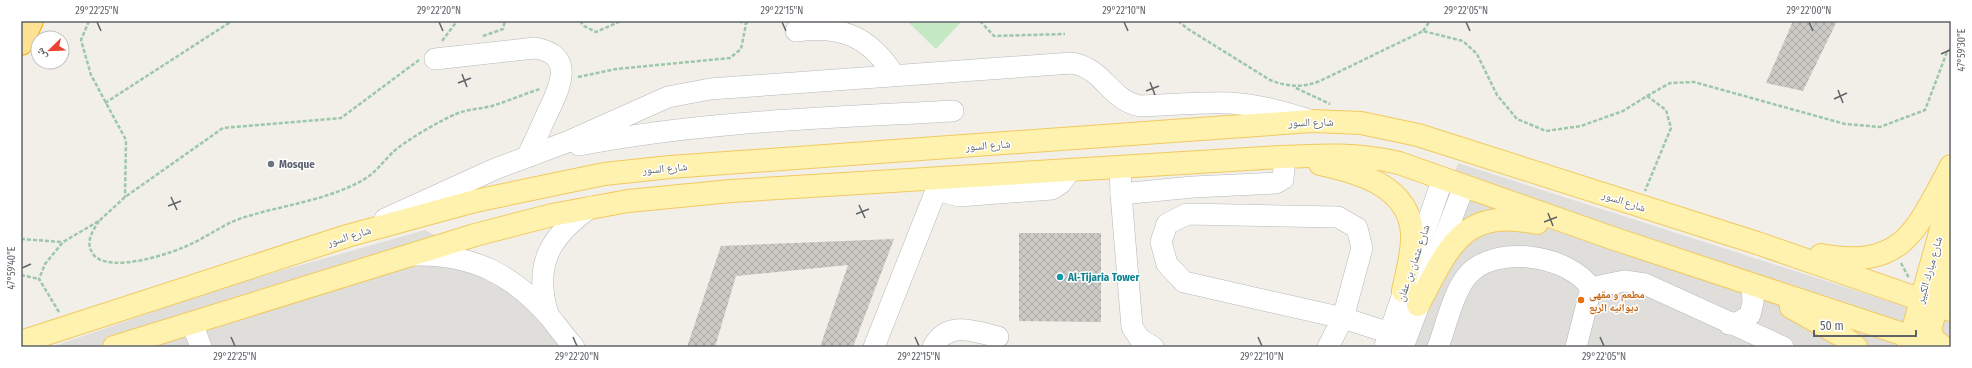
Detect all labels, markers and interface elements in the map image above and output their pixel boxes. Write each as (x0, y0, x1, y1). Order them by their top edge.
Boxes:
text: 29°22'25"N (75, 5, 119, 17)
text: 29°22'20"N (417, 5, 461, 17)
text: 29°22'15"N (761, 5, 803, 17)
text: 29°22'10"N (1102, 5, 1146, 17)
text: 29°22'05"N (1444, 5, 1488, 17)
text: 29°22'00"N (1787, 5, 1831, 17)
text: 47°59'30"E (1956, 28, 1968, 71)
north arrow (30, 30, 70, 70)
text: ش (33, 45, 50, 62)
street label: شارع السور (1287, 116, 1334, 129)
street label: شارع السور (964, 137, 1011, 154)
place label: Mosque (279, 158, 315, 171)
marker: Mosque (266, 159, 276, 169)
street label: شارع السور (641, 160, 688, 177)
street label: شارع السور (1599, 188, 1647, 215)
street label: شارع عثمان بن عفان (1394, 223, 1433, 303)
street label: شارع السور (325, 224, 373, 250)
street label: شارع مبارك الكبير (1913, 235, 1945, 306)
text: 47°59'40"E (6, 246, 18, 289)
place label: Al-Tijaria Tower (1067, 271, 1140, 284)
marker: Al-Tijaria Tower (1055, 272, 1065, 282)
place label: مطعم و مقهى ديوانيه الربع (1589, 288, 1645, 315)
marker: مطعم و مقهى ديوانيه الربع (1576, 295, 1586, 305)
scale bar (1814, 312, 1916, 338)
text: 50 m (1820, 319, 1844, 333)
text: 29°22'25"N (213, 351, 257, 363)
text: 29°22'20"N (555, 351, 599, 363)
text: 29°22'15"N (898, 351, 940, 363)
text: 29°22'10"N (1240, 351, 1284, 363)
text: 29°22'05"N (1582, 351, 1626, 363)

